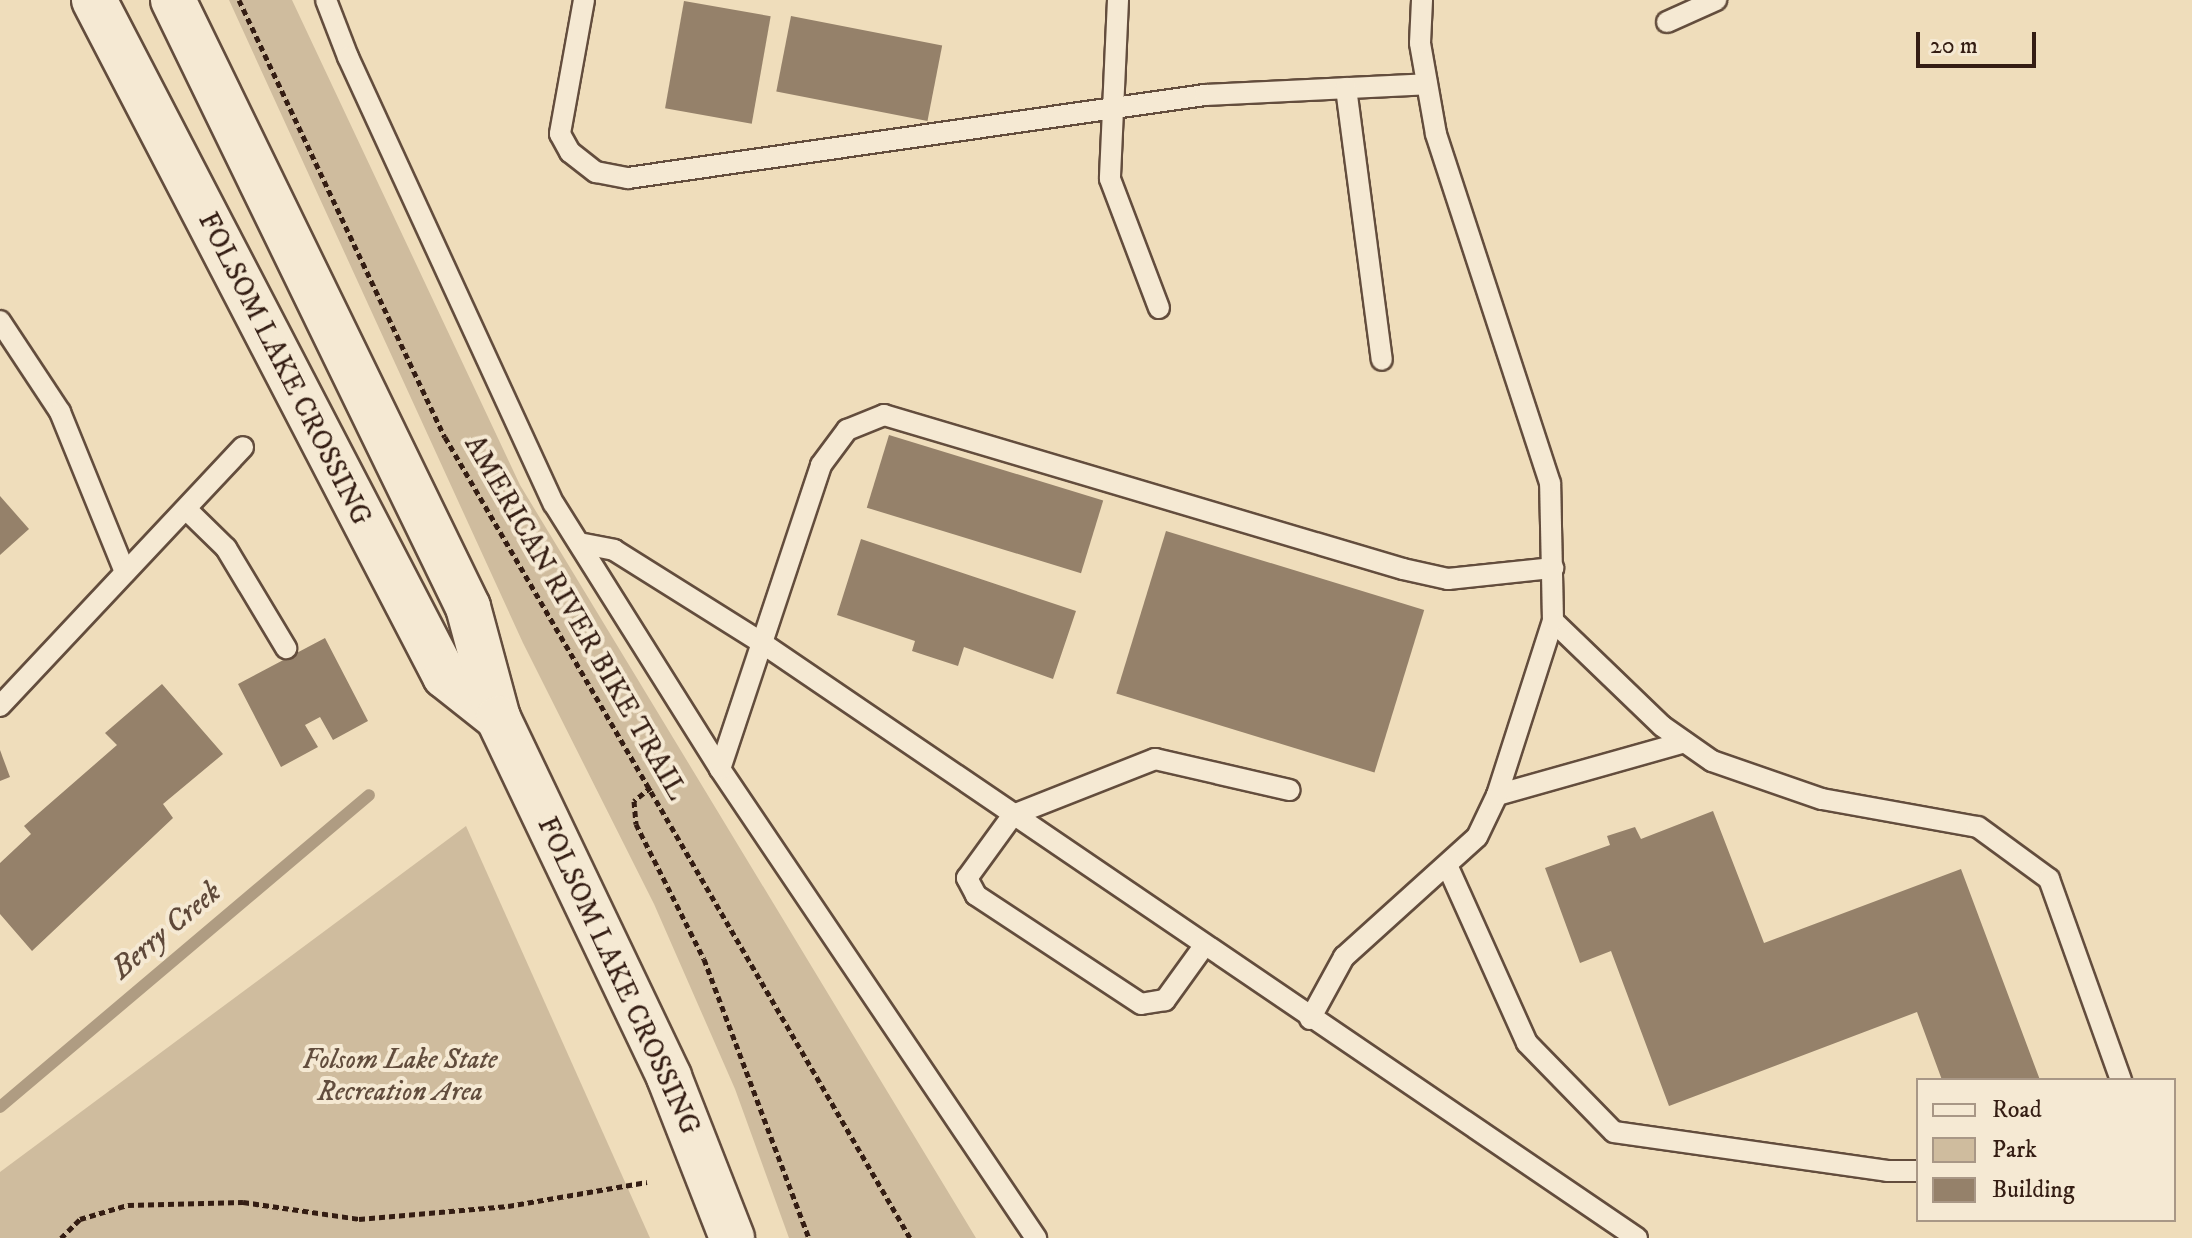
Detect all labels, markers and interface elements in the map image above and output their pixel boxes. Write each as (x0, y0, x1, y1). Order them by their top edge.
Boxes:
scale bar (1920, 16, 2040, 66)
text: 20 m (1930, 31, 1978, 61)
street label: FOLSOM LAKE CROSSING (190, 207, 378, 531)
street label: AMERICAN RIVER BIKE TRAIL (457, 430, 693, 806)
street label: FOLSOM LAKE CROSSING (530, 812, 706, 1140)
water label: Berry Creek (105, 875, 229, 987)
park label: Folsom Lake State Recreation Area (302, 1043, 498, 1109)
legend (1916, 1078, 2176, 1222)
text: Road (1992, 1095, 2042, 1125)
text: Park (1992, 1135, 2037, 1165)
text: Building (1992, 1175, 2075, 1205)

